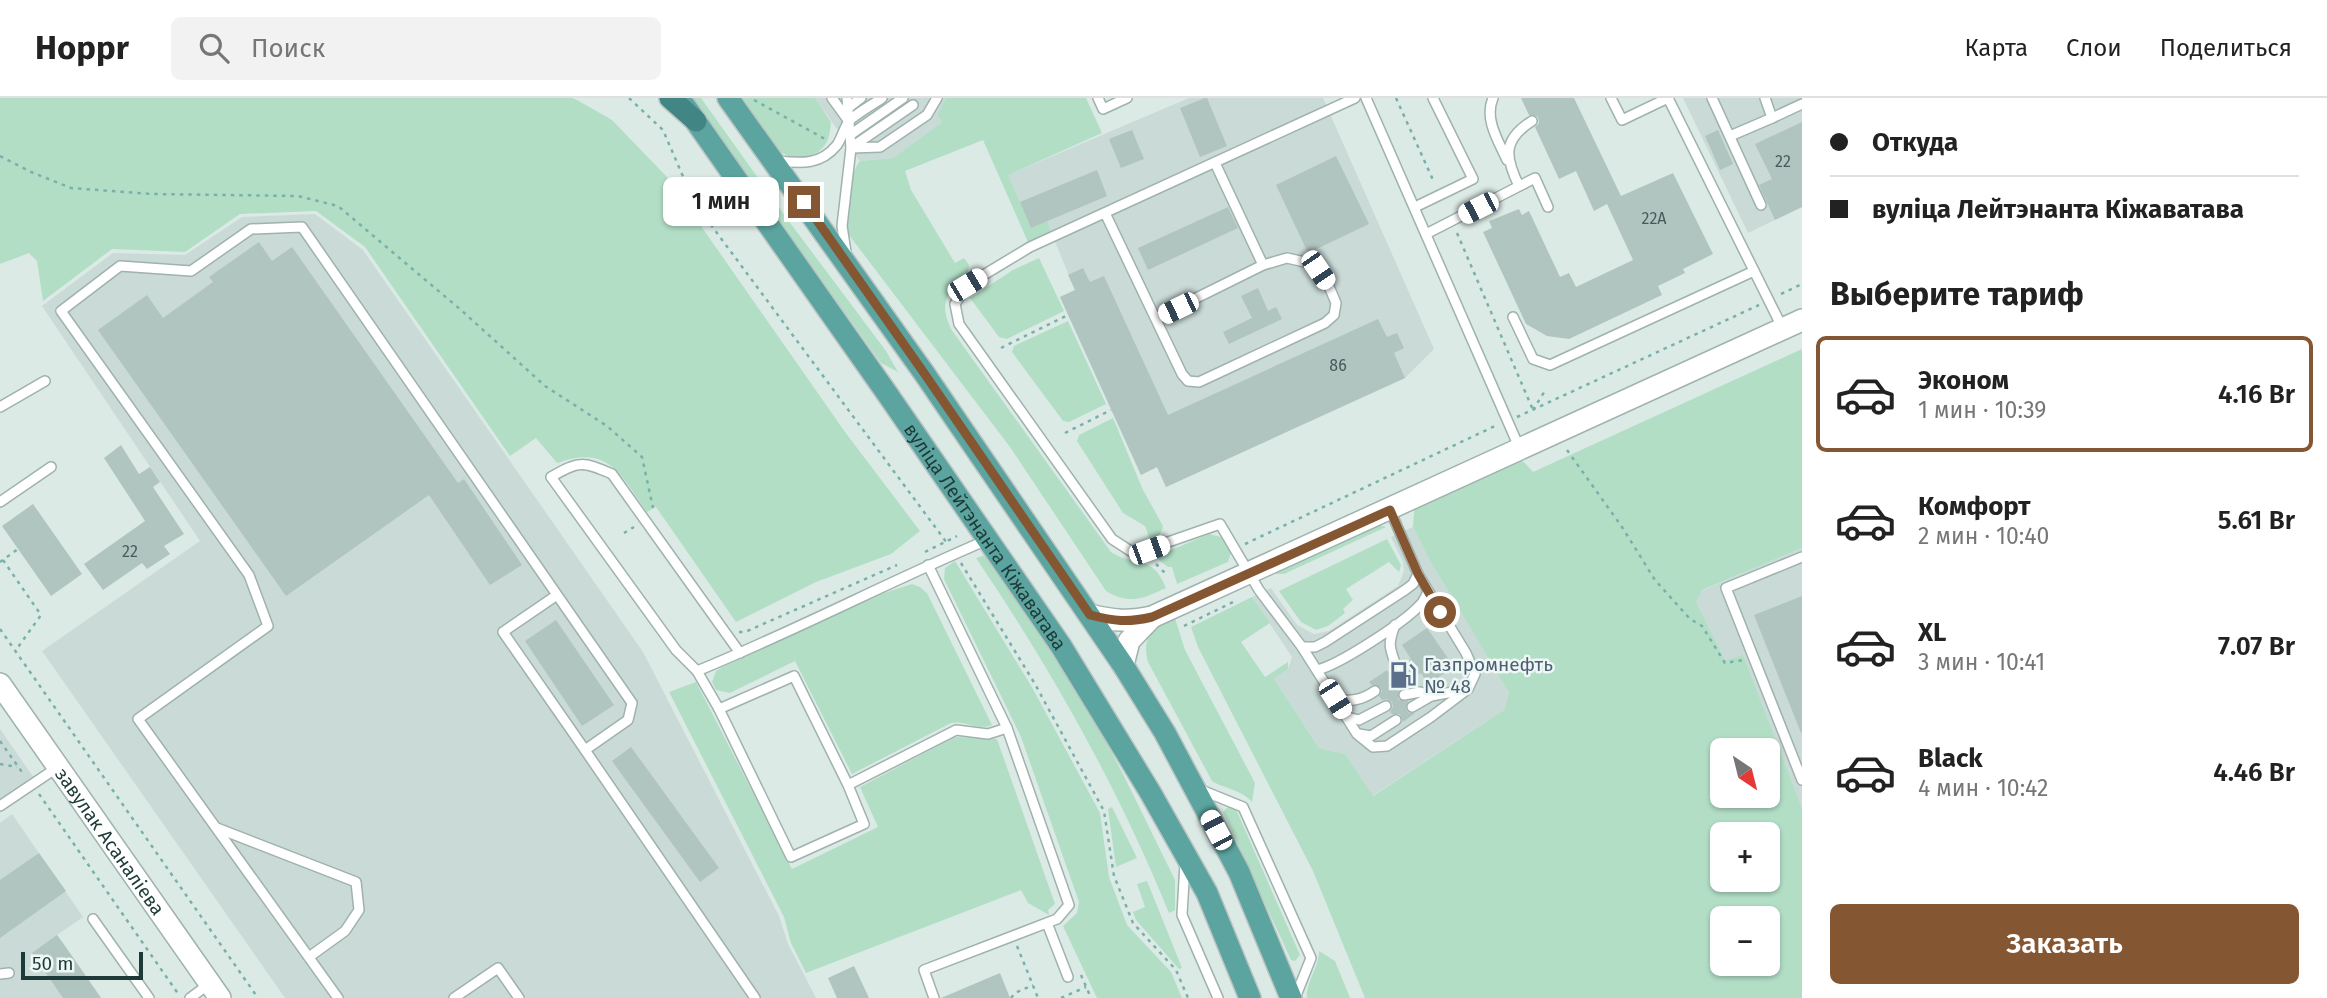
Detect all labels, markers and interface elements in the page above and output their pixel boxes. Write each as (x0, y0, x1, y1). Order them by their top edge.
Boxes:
search box (171, 17, 661, 80)
text: Hoppr (35, 28, 129, 68)
icon: search (195, 29, 233, 67)
text: Поиск (251, 33, 325, 64)
text: Карта (1964, 34, 2028, 62)
text: Слои (2066, 34, 2122, 62)
text: Поделиться (2160, 34, 2292, 62)
text: Откуда (1872, 127, 1958, 158)
house number: 22 (1775, 152, 1791, 171)
callout: 1 мин (664, 178, 780, 226)
route end (788, 186, 820, 218)
text: 1 мин (692, 187, 750, 215)
car (1455, 189, 1502, 227)
text: вуліца Лейтэнанта Кіжаватава (1872, 194, 2244, 225)
house number: 22А (1641, 209, 1667, 228)
car (1298, 247, 1339, 293)
car (944, 265, 991, 305)
text: Выберите тариф (1830, 275, 2084, 313)
car (1155, 289, 1202, 327)
house number: 86 (1329, 356, 1347, 375)
icon: car (1834, 363, 1897, 426)
text: Эконом (1918, 365, 2009, 396)
text: 4.16 Br (2218, 379, 2295, 410)
text: 1 мин · 10:39 (1918, 396, 2046, 424)
street label: вуліца Лейтэнанта Кіжаватава (899, 419, 1072, 654)
icon: car (1834, 489, 1897, 552)
text: Комфорт (1918, 491, 2031, 522)
text: 5.61 Br (2218, 505, 2295, 536)
text: 2 мин · 10:40 (1918, 522, 2049, 550)
car (1126, 533, 1173, 567)
house number: 22 (122, 542, 138, 561)
route start (1424, 596, 1456, 628)
icon: car (1834, 615, 1897, 678)
text: XL (1918, 617, 1946, 648)
text: 7.07 Br (2218, 631, 2295, 662)
text: 3 мин · 10:41 (1918, 648, 2045, 676)
place label: Газпромнефть № 48 (1424, 653, 1553, 698)
fuel station icon: Газпромнефть № 48 (1388, 660, 1418, 690)
car (1315, 676, 1356, 722)
north arrow (1710, 738, 1780, 808)
map controls (1710, 738, 1780, 976)
icon: car (1834, 741, 1897, 804)
text: Black (1918, 743, 1983, 774)
text: 4.46 Br (2213, 757, 2295, 788)
street label: завулак Асаналіева (51, 763, 170, 919)
text: 4 мин · 10:42 (1918, 774, 2048, 802)
car (1197, 807, 1236, 853)
button: + (1710, 822, 1780, 892)
button: Заказать (1830, 904, 2299, 984)
button: − (1710, 906, 1780, 976)
scale bar (21, 949, 144, 981)
text: 50 m (32, 952, 73, 975)

